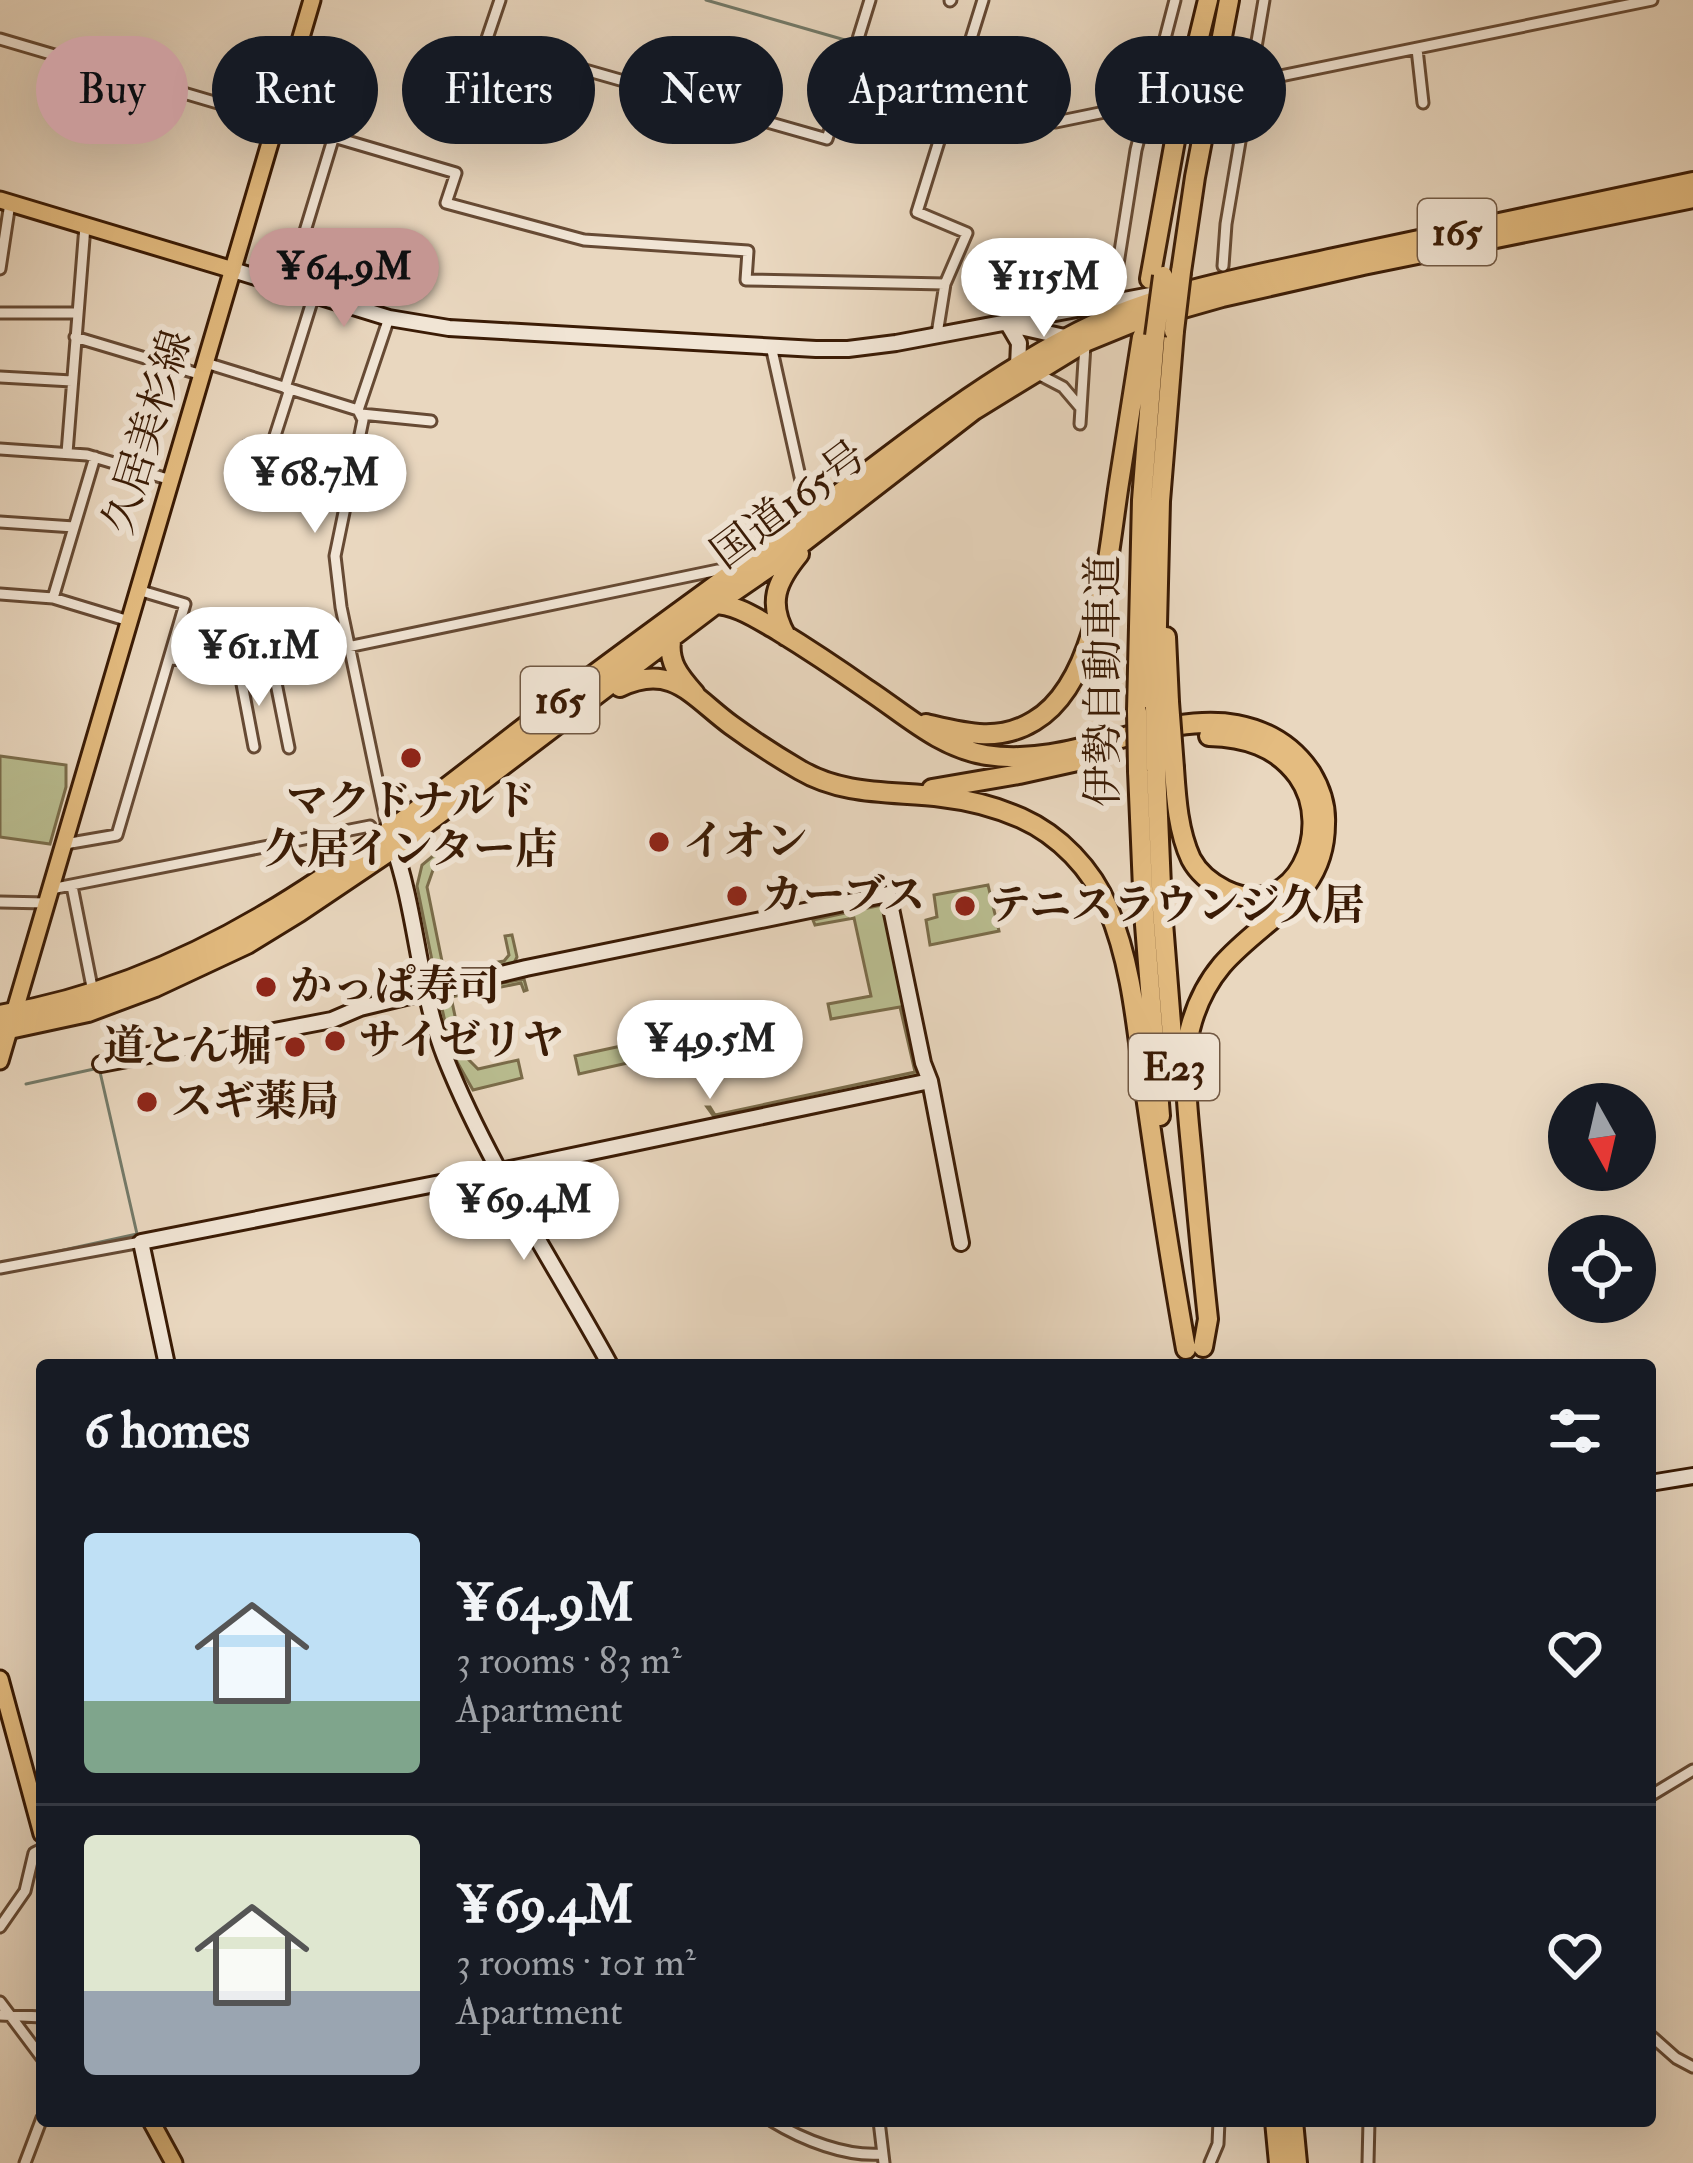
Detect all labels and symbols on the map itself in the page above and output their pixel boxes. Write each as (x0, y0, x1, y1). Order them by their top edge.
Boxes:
road number: 165 (1418, 199, 1496, 265)
pin: ¥64.9M (246, 228, 442, 330)
pin: ¥115M (960, 238, 1128, 340)
street label: 久居美杉線 (92, 324, 204, 540)
street label: 国道165号 (701, 430, 877, 580)
pin: ¥68.7M (217, 434, 413, 536)
street label: 伊勢自動車道 (1078, 555, 1130, 807)
pin: ¥61.1M (161, 607, 357, 709)
road number: 165 (521, 667, 599, 733)
marker: マクドナルド 久居インター店 (398, 745, 424, 771)
place label: マクドナルド 久居インター店 (265, 776, 557, 876)
place label: イオン (683, 816, 808, 868)
marker: イオン (646, 829, 672, 855)
place label: カーブス (761, 870, 925, 922)
place label: テニスラウンジ久居 (989, 880, 1364, 932)
marker: カーブス (724, 883, 750, 909)
marker: テニスラウンジ久居 (952, 893, 978, 919)
place label: かっぱ寿司 (290, 961, 500, 1013)
marker: かっぱ寿司 (253, 974, 279, 1000)
pin: ¥49.5M (612, 1000, 808, 1102)
place label: サイゼリヤ (359, 1015, 564, 1067)
place label: 道とん堀 (103, 1021, 271, 1073)
marker: サイゼリヤ (322, 1028, 348, 1054)
marker: 道とん堀 (282, 1034, 308, 1060)
road number: E23 (1129, 1034, 1219, 1100)
place label: スギ薬局 (171, 1076, 339, 1128)
north arrow (1548, 1083, 1656, 1191)
marker: スギ薬局 (134, 1089, 160, 1115)
pin: ¥69.4M (426, 1161, 622, 1263)

